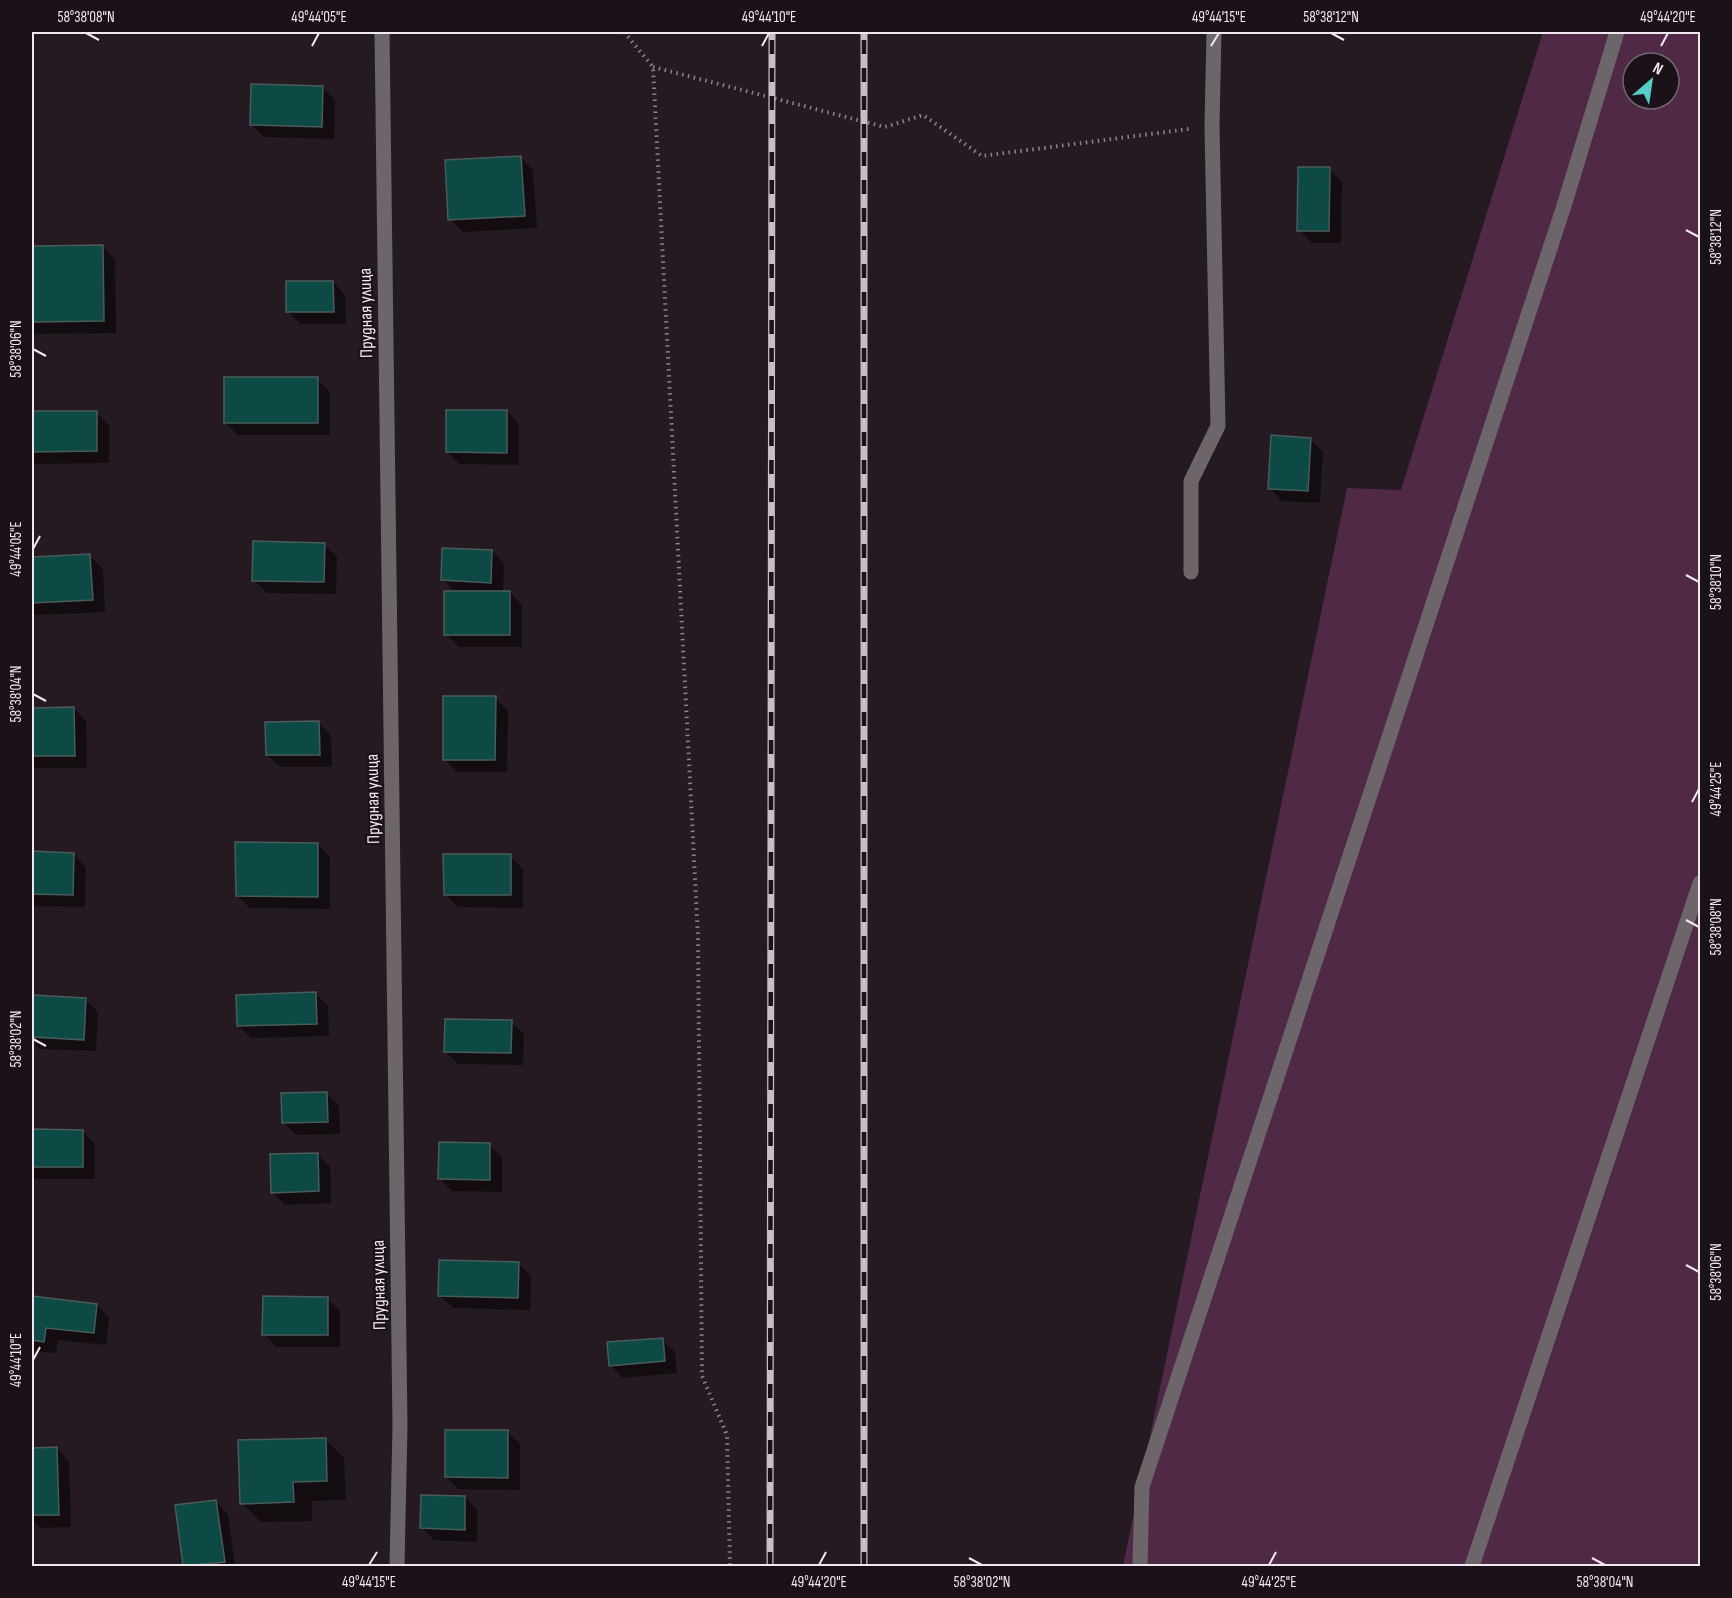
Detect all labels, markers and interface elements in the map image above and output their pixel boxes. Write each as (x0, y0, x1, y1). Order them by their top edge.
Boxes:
text: 58°38'08"N (57, 8, 115, 27)
text: 49°44'05"E (291, 8, 347, 27)
text: 49°44'10"E (742, 8, 796, 27)
text: 49°44'15"E (1192, 8, 1246, 27)
text: 58°38'12"N (1303, 8, 1359, 27)
text: 49°44'20"E (1640, 8, 1696, 27)
north arrow (1621, 51, 1681, 111)
text: N (1649, 59, 1666, 80)
text: 58°38'12"N (1707, 209, 1726, 265)
street label: Прудная улица (355, 268, 377, 358)
text: 58°38'06"N (7, 320, 26, 378)
text: 49°44'05"E (7, 521, 26, 577)
text: 58°38'10"N (1707, 554, 1726, 610)
text: 58°38'04"N (7, 666, 26, 722)
street label: Прудная улица (362, 754, 384, 844)
text: 49°44'25"E (1707, 762, 1726, 816)
text: 58°38'08"N (1707, 898, 1726, 956)
text: 58°38'02"N (7, 1011, 26, 1067)
street label: Прудная улица (368, 1240, 390, 1330)
text: 58°38'06"N (1707, 1243, 1726, 1301)
text: 49°44'10"E (7, 1333, 26, 1387)
text: 49°44'15"E (342, 1573, 396, 1592)
text: 49°44'20"E (791, 1573, 847, 1592)
text: 58°38'02"N (954, 1573, 1010, 1592)
text: 49°44'25"E (1242, 1573, 1296, 1592)
text: 58°38'04"N (1577, 1573, 1633, 1592)

